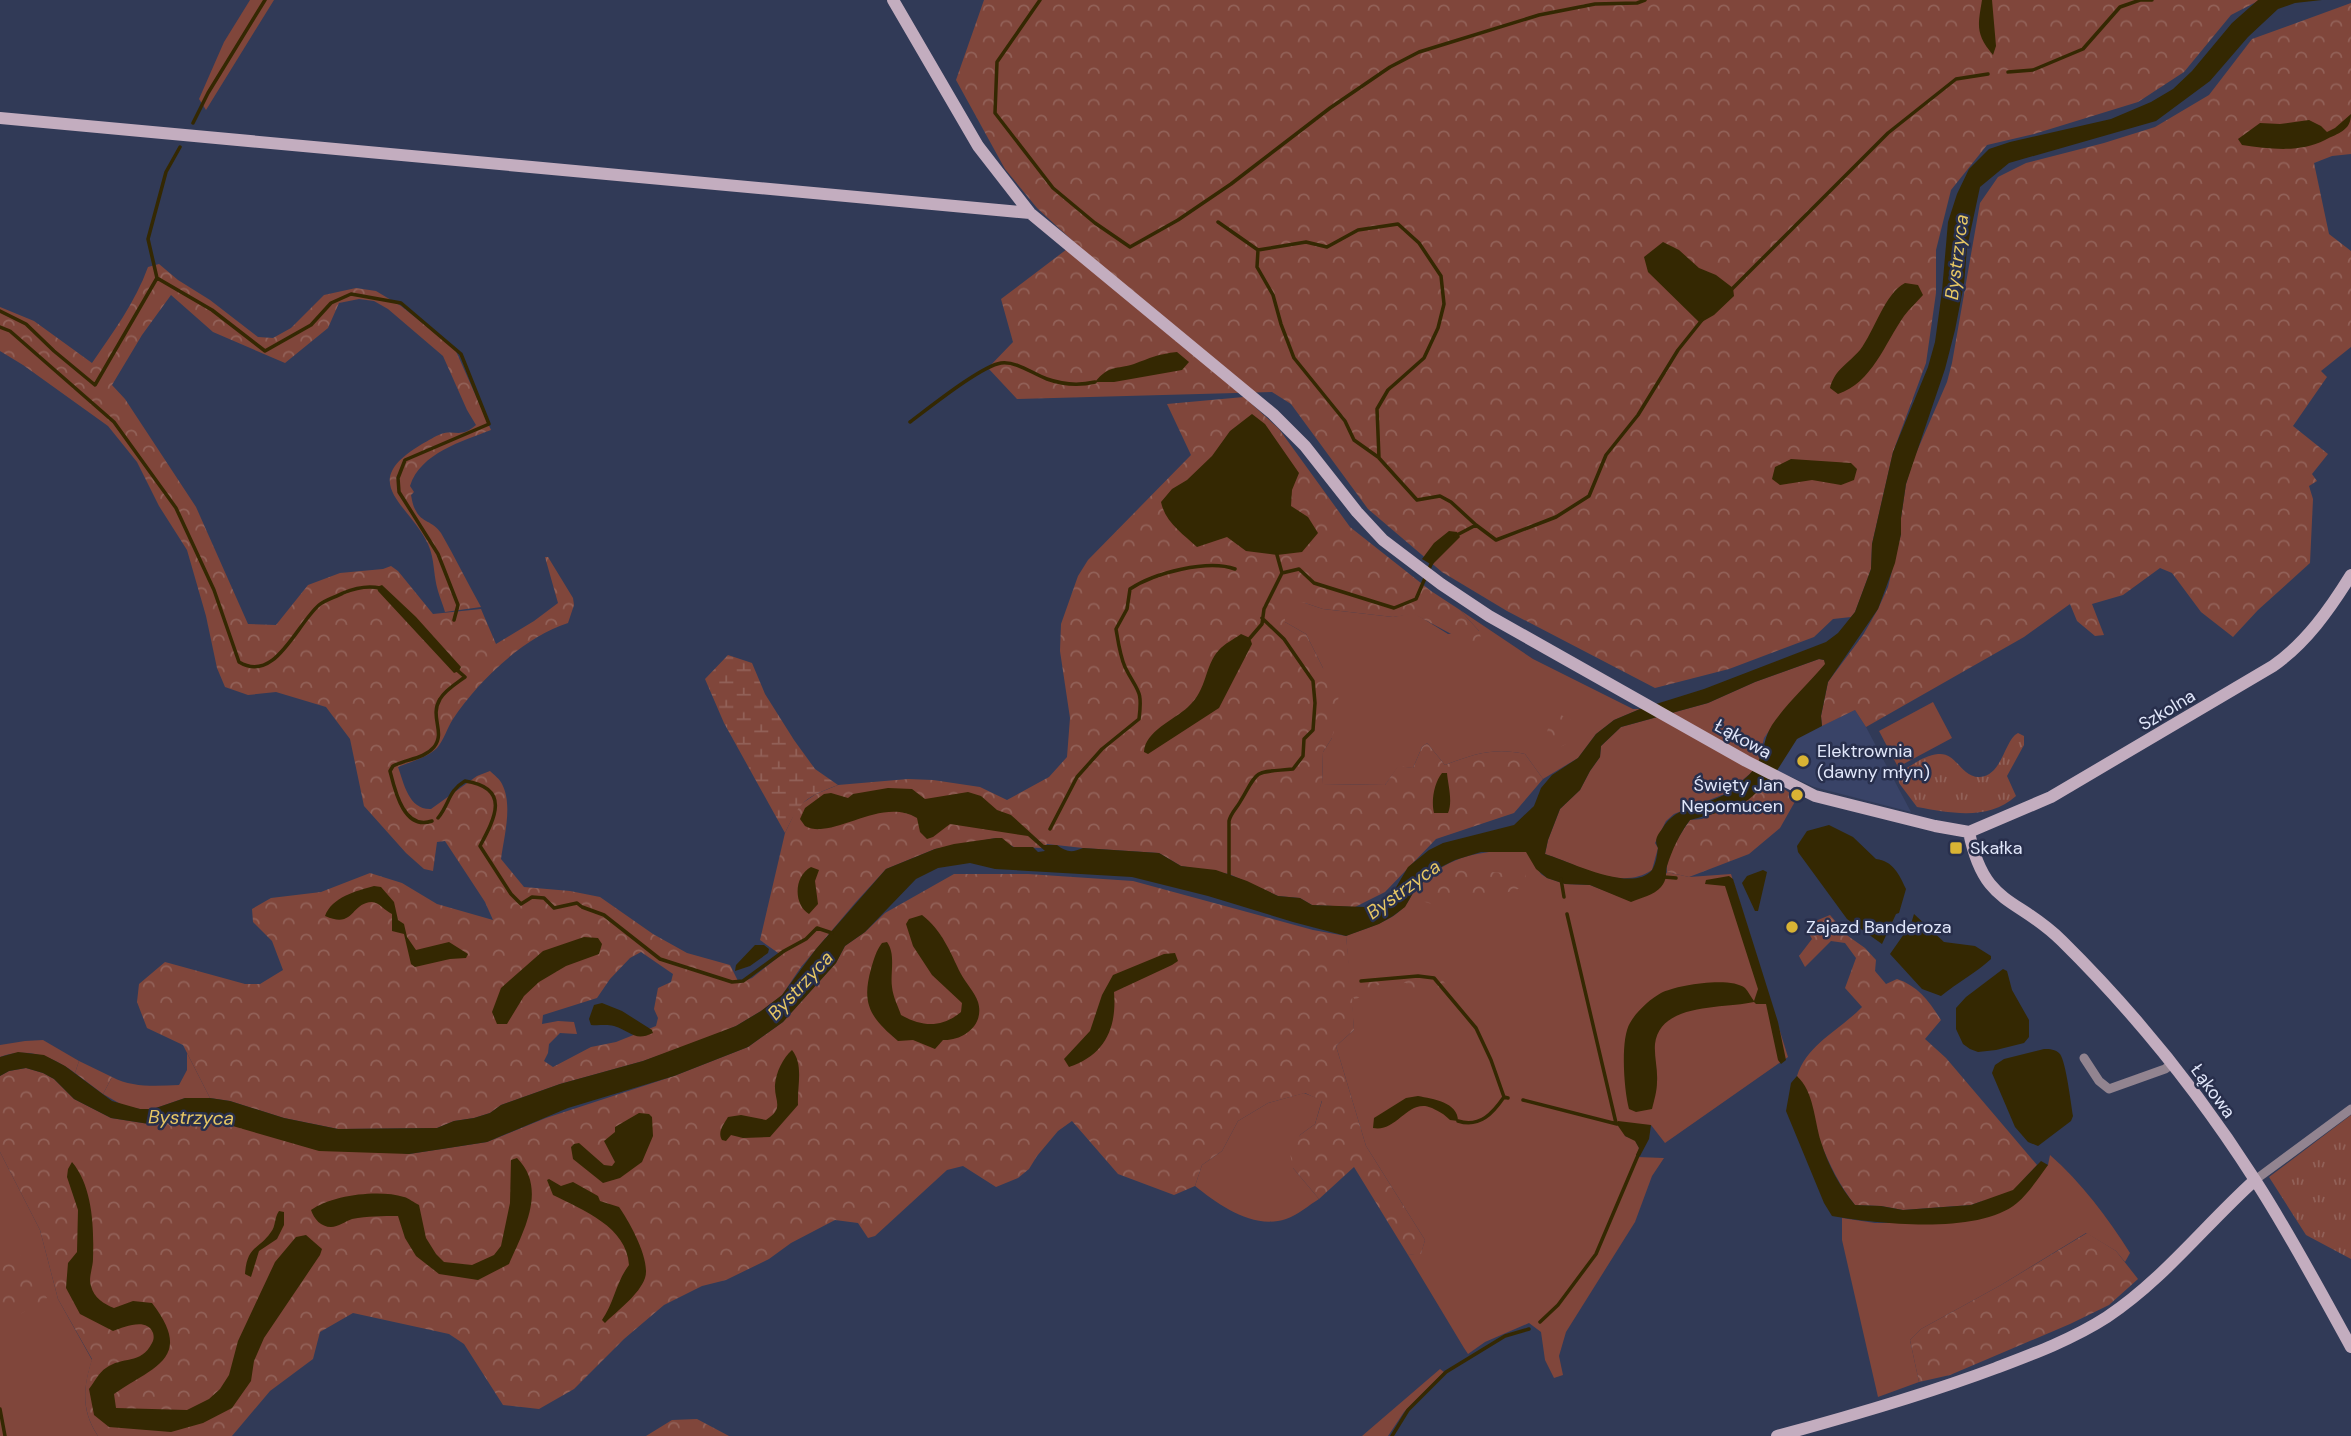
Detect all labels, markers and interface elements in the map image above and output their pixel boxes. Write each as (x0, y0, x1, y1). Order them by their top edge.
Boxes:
water label: Bystrzyca (1939, 213, 1974, 301)
street label: Szkolna (2134, 684, 2200, 736)
street label: Łąkowa (1710, 714, 1776, 764)
place label: Elektrownia (dawny młyn) (1817, 739, 1930, 784)
marker: Elektrownia (dawny młyn) (1795, 753, 1811, 769)
place label: Święty Jan Nepomucen (1681, 773, 1783, 818)
marker: Święty Jan Nepomucen (1789, 787, 1805, 803)
place label: Skałka (1970, 836, 2023, 860)
marker: Skałka (1948, 840, 1964, 856)
water label: Bystrzyca (1361, 854, 1445, 925)
place label: Zajazd Banderoza (1806, 915, 1952, 939)
marker: Zajazd Banderoza (1784, 919, 1800, 935)
water label: Bystrzyca (762, 945, 839, 1025)
street label: Łąkowa (2185, 1059, 2241, 1123)
water label: Bystrzyca (148, 1104, 234, 1131)

